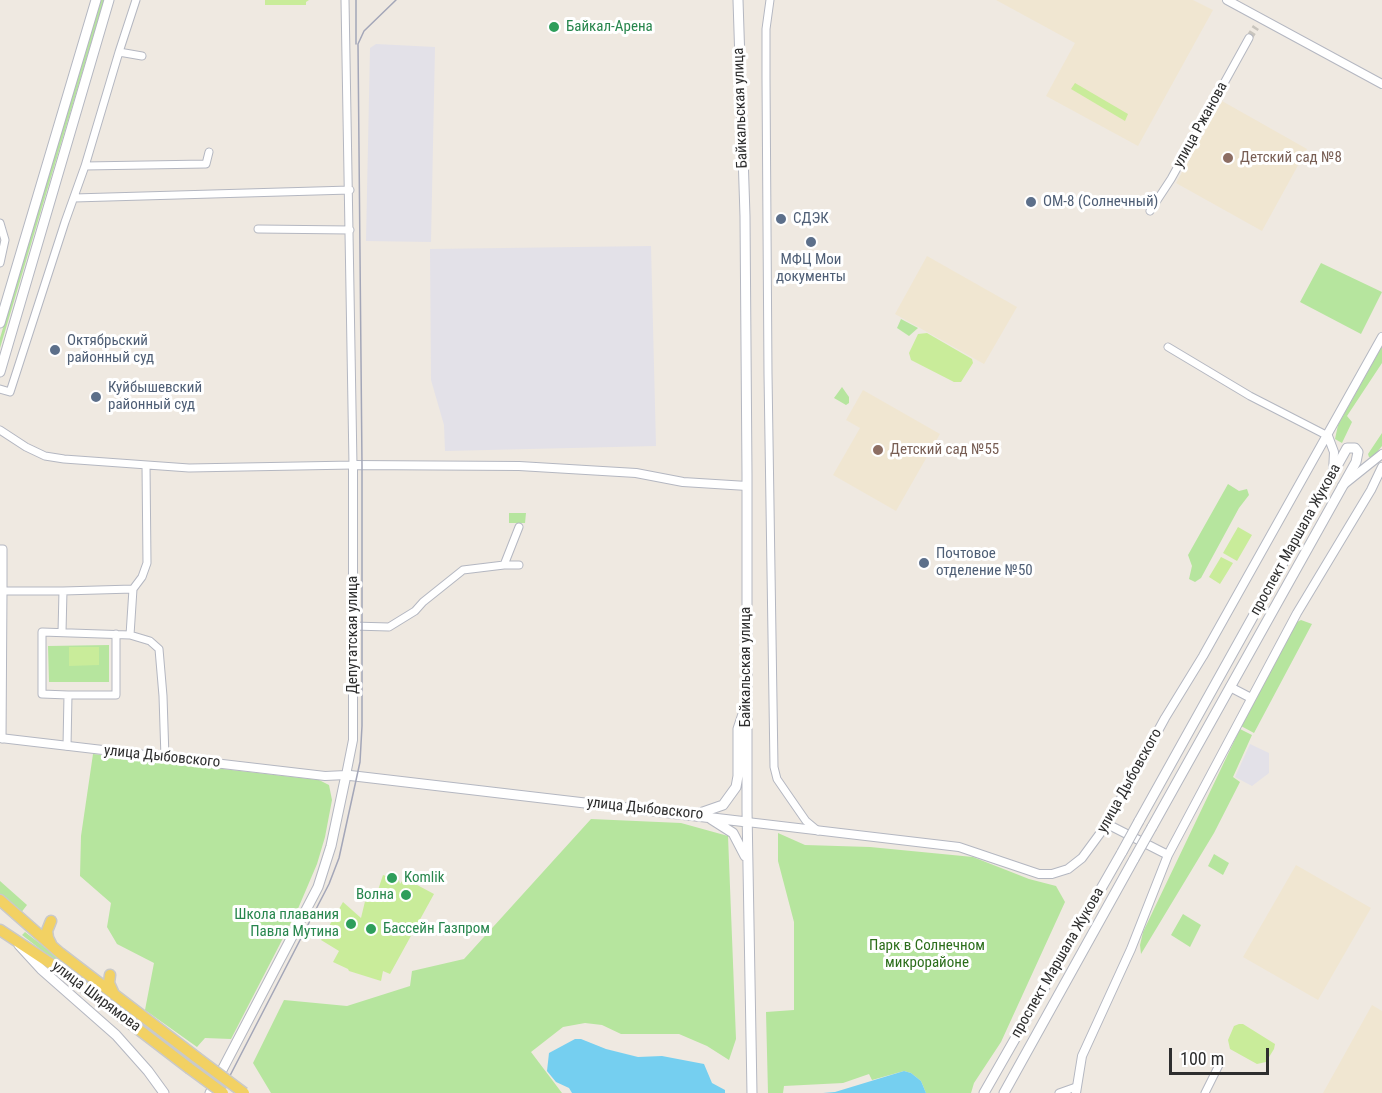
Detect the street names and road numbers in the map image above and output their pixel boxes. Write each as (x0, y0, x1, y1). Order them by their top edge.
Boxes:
street label: Байкальская улица (730, 47, 752, 169)
street label: улица Ржанова (1170, 79, 1232, 171)
street label: проспект Маршала Жукова (1247, 461, 1345, 619)
street label: Депутатская улица (344, 576, 362, 694)
street label: Байкальская улица (737, 607, 755, 727)
street label: улица Дыбовского (1094, 726, 1166, 836)
street label: улица Дыбовского (103, 742, 221, 772)
street label: улица Дыбовского (586, 794, 704, 824)
street label: проспект Маршала Жукова (1008, 885, 1108, 1041)
street label: улица Ширямова (48, 958, 144, 1036)

